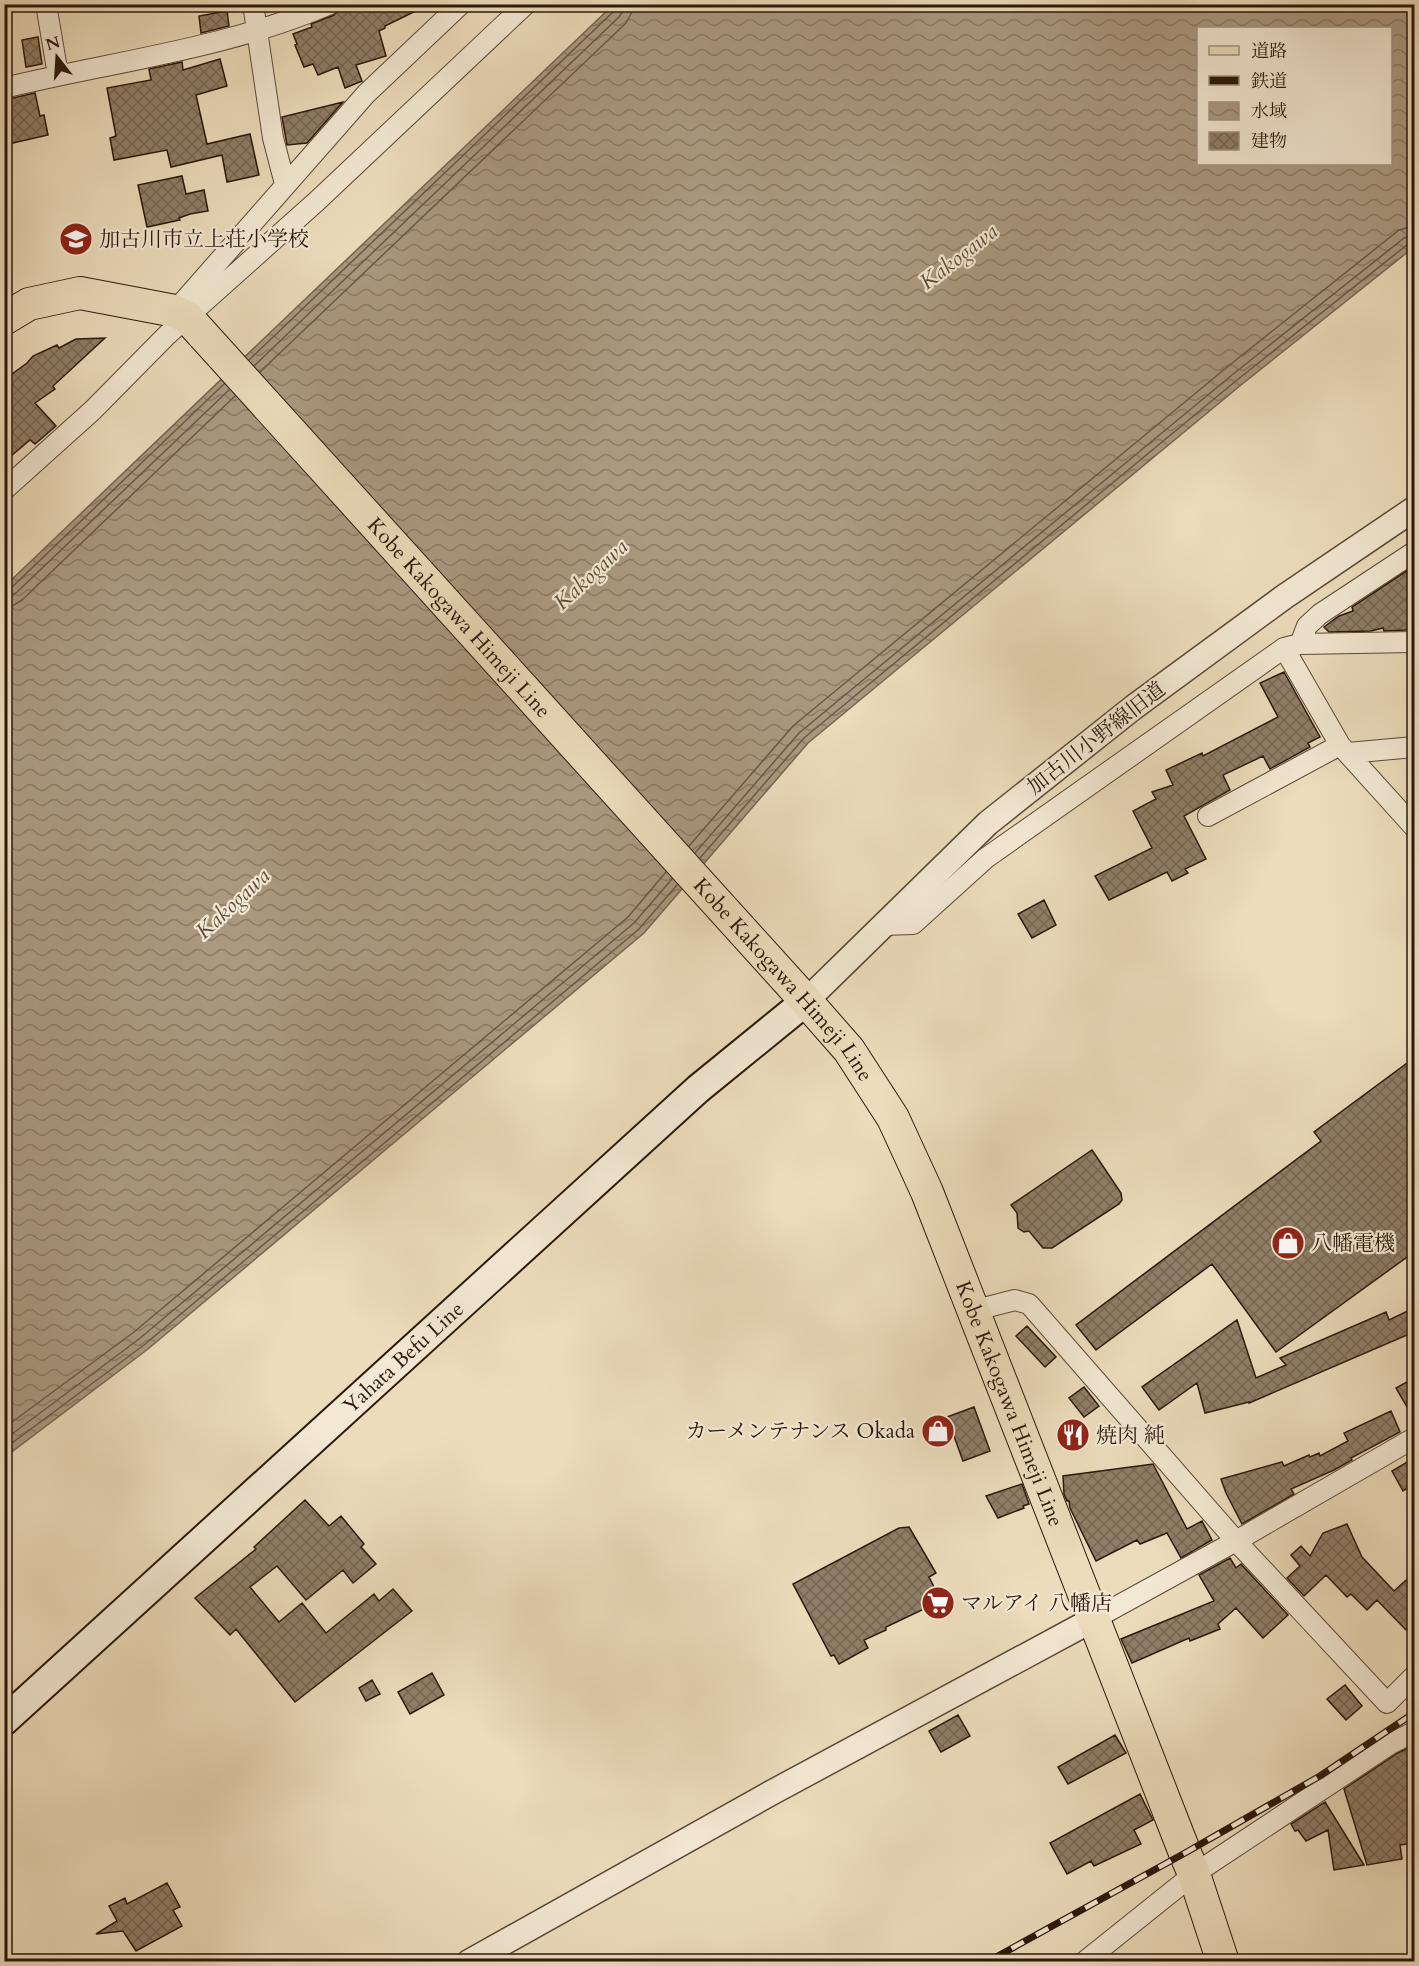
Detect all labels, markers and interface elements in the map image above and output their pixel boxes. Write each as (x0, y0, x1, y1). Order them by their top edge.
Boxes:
north arrow (27, 27, 87, 87)
legend (1197, 27, 1392, 165)
text: N (43, 31, 63, 56)
text: 道路 (1251, 39, 1287, 64)
text: 鉄道 (1251, 69, 1287, 94)
text: 水域 (1251, 99, 1287, 124)
text: 建物 (1251, 129, 1287, 154)
water label: Kakogawa (913, 217, 1004, 297)
school or university icon: 加古川市立上荘小学校 (58, 221, 94, 257)
place label: 加古川市立上荘小学校 (99, 225, 309, 254)
street label: Kobe Kakogawa Himeji Line (360, 511, 557, 725)
water label: Kakogawa (547, 532, 635, 617)
street label: 加古川小野線旧道 (1021, 675, 1171, 802)
water label: Kakogawa (189, 861, 277, 946)
street label: Kobe Kakogawa Himeji Line (686, 872, 880, 1087)
shop icon: 八幡電機 (1270, 1225, 1306, 1261)
place label: 八幡電機 (1311, 1229, 1395, 1258)
street label: Kobe Kakogawa Himeji Line (948, 1277, 1070, 1531)
street label: Yahata Befu Line (337, 1295, 470, 1420)
shop icon: カーメンテナンス Okada (920, 1413, 956, 1449)
place label: カーメンテナンス Okada (685, 1417, 915, 1446)
restaurant icon: 焼肉 純 (1055, 1417, 1091, 1453)
place label: 焼肉 純 (1096, 1421, 1165, 1450)
supermarket icon: マルアイ 八幡店 (920, 1585, 956, 1621)
place label: マルアイ 八幡店 (961, 1589, 1112, 1618)

